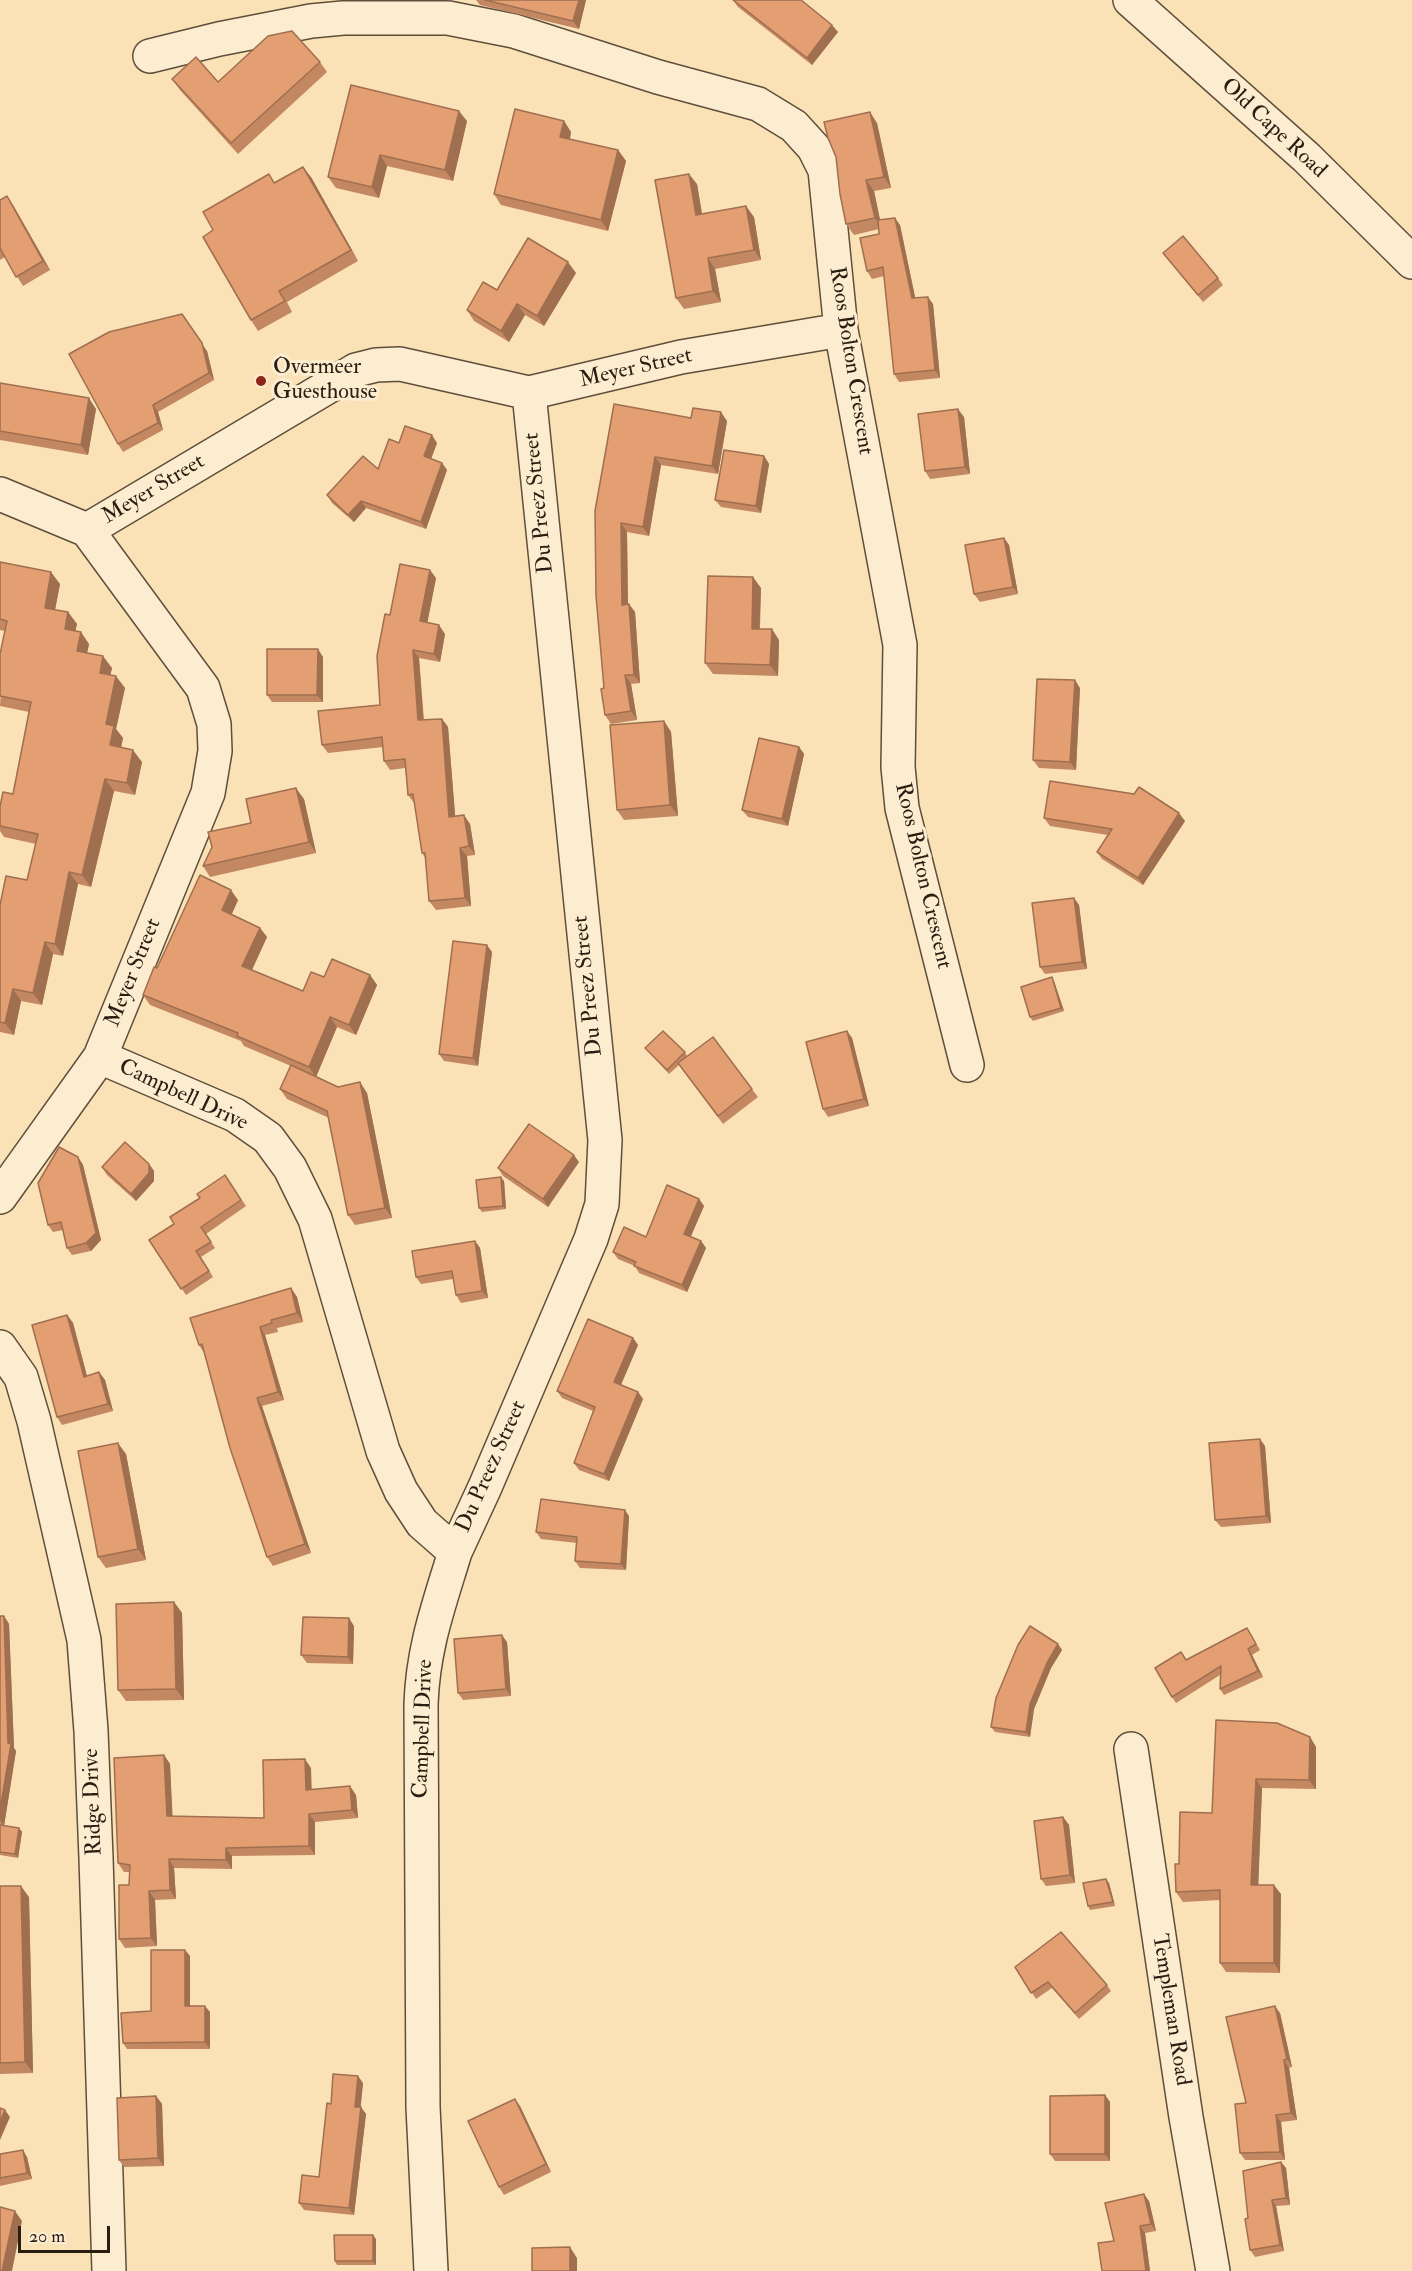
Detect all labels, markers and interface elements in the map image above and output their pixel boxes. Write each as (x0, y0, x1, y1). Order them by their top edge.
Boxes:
street label: Old Cape Road (1215, 73, 1331, 185)
street label: Roos Bolton Crescent (822, 265, 878, 457)
street label: Meyer Street (577, 343, 695, 395)
place label: Overmeer Guesthouse (273, 355, 377, 406)
marker: Overmeer Guesthouse (254, 374, 268, 388)
street label: Du Preez Street (519, 431, 561, 575)
street label: Meyer Street (98, 449, 210, 531)
street label: Roos Bolton Crescent (888, 780, 956, 972)
street label: Du Preez Street (568, 914, 610, 1058)
street label: Meyer Street (100, 915, 168, 1031)
street label: Campbell Drive (114, 1055, 252, 1137)
street label: Du Preez Street (451, 1397, 533, 1537)
street label: Campbell Drive (408, 1659, 440, 1799)
street label: Ridge Drive (79, 1748, 109, 1856)
street label: Templeman Road (1145, 1932, 1195, 2088)
scale bar (21, 2214, 112, 2252)
text: 20 m (29, 2225, 65, 2248)

